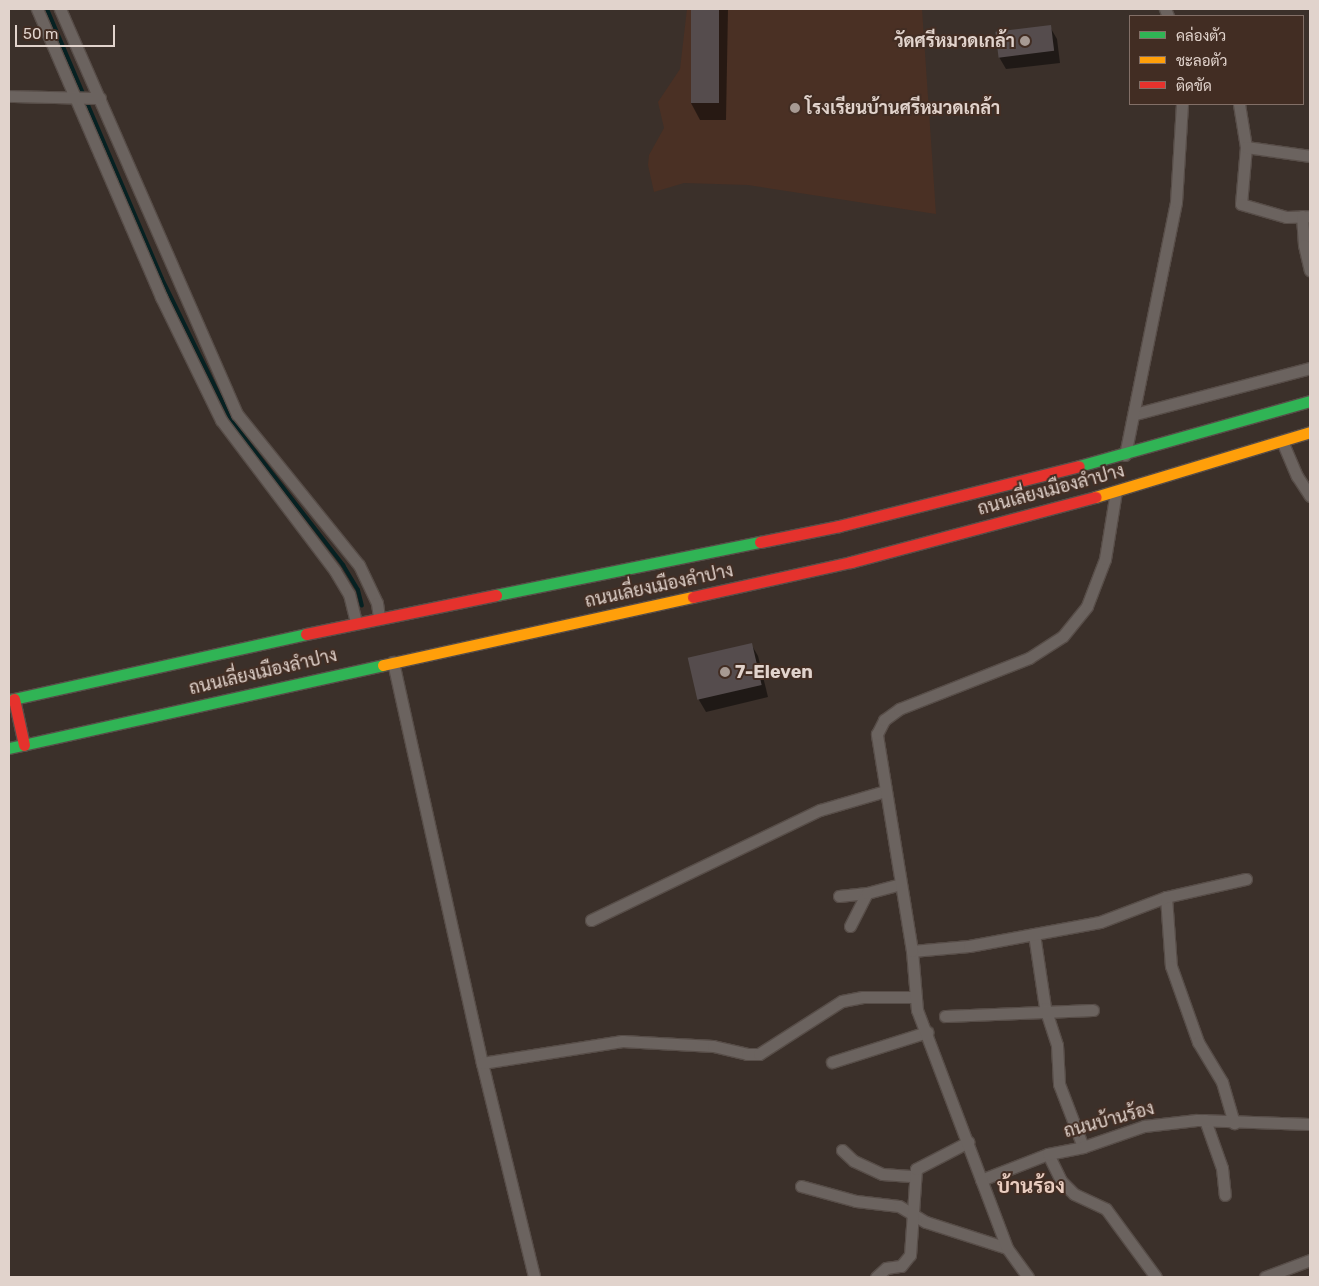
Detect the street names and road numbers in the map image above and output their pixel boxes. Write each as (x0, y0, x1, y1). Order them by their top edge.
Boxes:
street label: ถนนเลี่ยงเมืองลำปาง (975, 460, 1127, 520)
street label: ถนนเลี่ยงเมืองลำปาง (583, 560, 735, 612)
street label: ถนนเลี่ยงเมืองลำปาง (187, 644, 339, 700)
street label: ถนนบ้านร้อง (1061, 1098, 1157, 1142)

